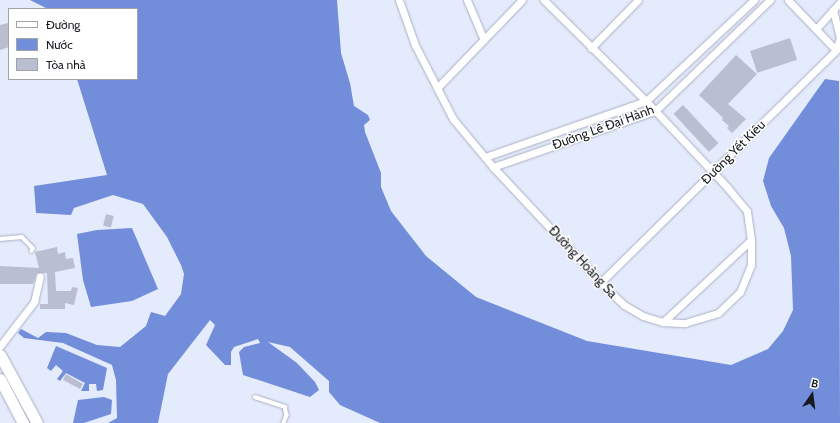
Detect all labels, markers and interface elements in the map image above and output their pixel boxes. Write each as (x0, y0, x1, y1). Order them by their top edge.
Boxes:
legend (8, 8, 138, 80)
text: Đường (46, 17, 80, 32)
text: Nước (46, 37, 73, 52)
text: Tòa nhà (46, 57, 85, 72)
street label: Đường Lê Đại Hành (550, 101, 656, 153)
street label: Đường Yết Kiêu (698, 117, 768, 187)
street label: Đường Hoàng Sa (546, 223, 620, 301)
north arrow (792, 375, 832, 415)
text: B (810, 376, 820, 391)

